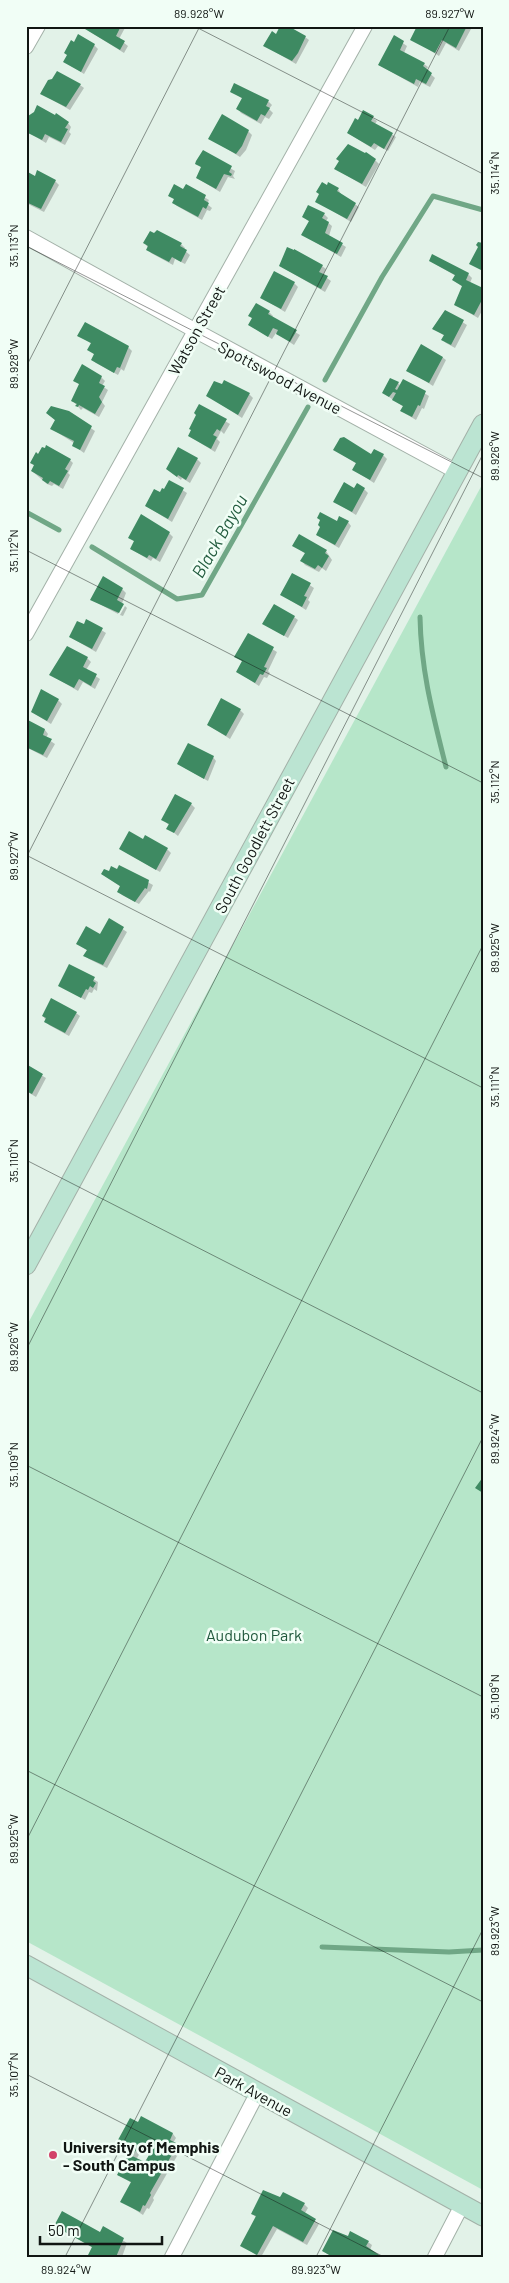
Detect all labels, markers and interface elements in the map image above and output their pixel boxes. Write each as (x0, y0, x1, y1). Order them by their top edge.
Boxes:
text: 89.928°W (174, 6, 224, 20)
text: 89.927°W (425, 6, 475, 20)
text: 35.114°N (487, 151, 501, 195)
text: 35.113°N (6, 225, 20, 267)
street label: Watson Street (164, 282, 228, 378)
street label: Spottswood Avenue (215, 336, 345, 418)
text: 89.928°W (6, 339, 20, 389)
text: 89.926°W (487, 431, 501, 481)
water label: Black Bayou (186, 490, 252, 582)
text: 35.112°N (6, 529, 20, 573)
text: 35.112°N (487, 760, 501, 804)
street label: South Goodlett Street (210, 774, 298, 916)
text: 89.927°W (6, 831, 20, 881)
text: 89.925°W (487, 923, 501, 973)
text: 35.111°N (487, 1066, 501, 1108)
text: 35.110°N (6, 1139, 20, 1183)
text: 89.926°W (6, 1322, 20, 1372)
text: 89.924°W (487, 1413, 501, 1464)
text: 35.109°N (6, 1442, 20, 1488)
park label: Audubon Park (206, 1625, 302, 1644)
text: 35.109°N (487, 1674, 501, 1720)
text: 89.925°W (6, 1814, 20, 1864)
text: 89.923°W (487, 1906, 501, 1956)
text: 35.107°N (6, 2052, 20, 2098)
street label: Park Avenue (212, 2062, 296, 2120)
place label: University of Memphis - South Campus (63, 2137, 219, 2174)
marker: University of Memphis - South Campus (47, 2149, 59, 2161)
scale bar (40, 2213, 162, 2245)
text: 50 m (48, 2221, 80, 2239)
text: 89.924°W (41, 2262, 92, 2276)
text: 89.923°W (291, 2262, 341, 2276)

